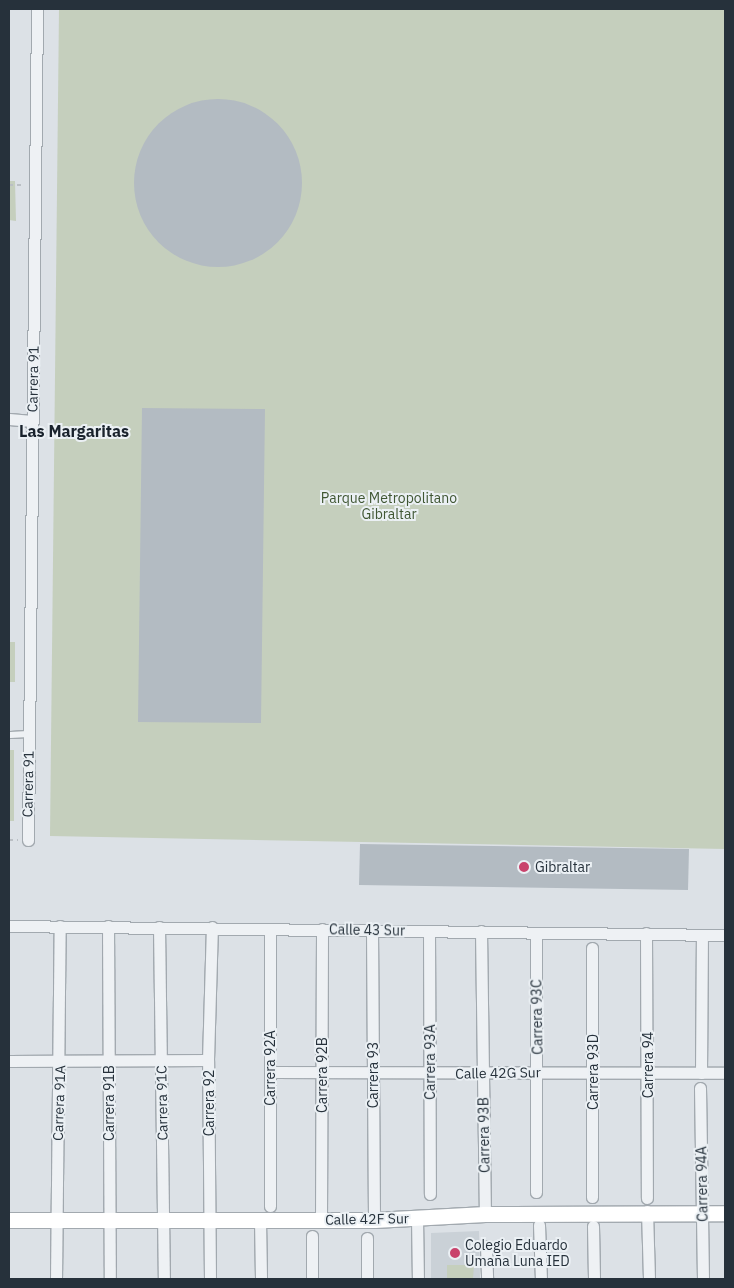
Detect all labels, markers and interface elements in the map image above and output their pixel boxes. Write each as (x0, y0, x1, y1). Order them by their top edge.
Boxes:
street label: Carrera 91 (24, 345, 42, 413)
district label: Las Margaritas (19, 421, 129, 441)
park label: Parque Metropolitano Gibraltar (321, 490, 457, 522)
street label: Carrera 91 (19, 750, 37, 818)
place label: Gibraltar (535, 859, 590, 875)
marker: Gibraltar (517, 860, 531, 874)
street label: Calle 43 Sur (329, 921, 405, 939)
street label: Carrera 93C (528, 979, 546, 1055)
street label: Carrera 93A (422, 1024, 438, 1100)
street label: Carrera 92A (262, 1030, 278, 1106)
street label: Carrera 94 (640, 1032, 656, 1098)
street label: Carrera 93D (585, 1034, 601, 1110)
street label: Carrera 92B (314, 1037, 330, 1113)
street label: Carrera 93 (365, 1042, 381, 1108)
street label: Calle 42G Sur (455, 1064, 541, 1082)
street label: Carrera 91A (49, 1065, 69, 1141)
street label: Carrera 91B (101, 1065, 117, 1141)
street label: Carrera 91C (153, 1065, 171, 1141)
street label: Carrera 92 (201, 1070, 217, 1136)
street label: Carrera 93B (475, 1097, 493, 1173)
street label: Carrera 94A (693, 1146, 711, 1222)
street label: Calle 42F Sur (325, 1210, 409, 1228)
place label: Colegio Eduardo Umaña Luna IED (465, 1237, 570, 1270)
marker: Colegio Eduardo Umaña Luna IED (449, 1247, 461, 1259)

